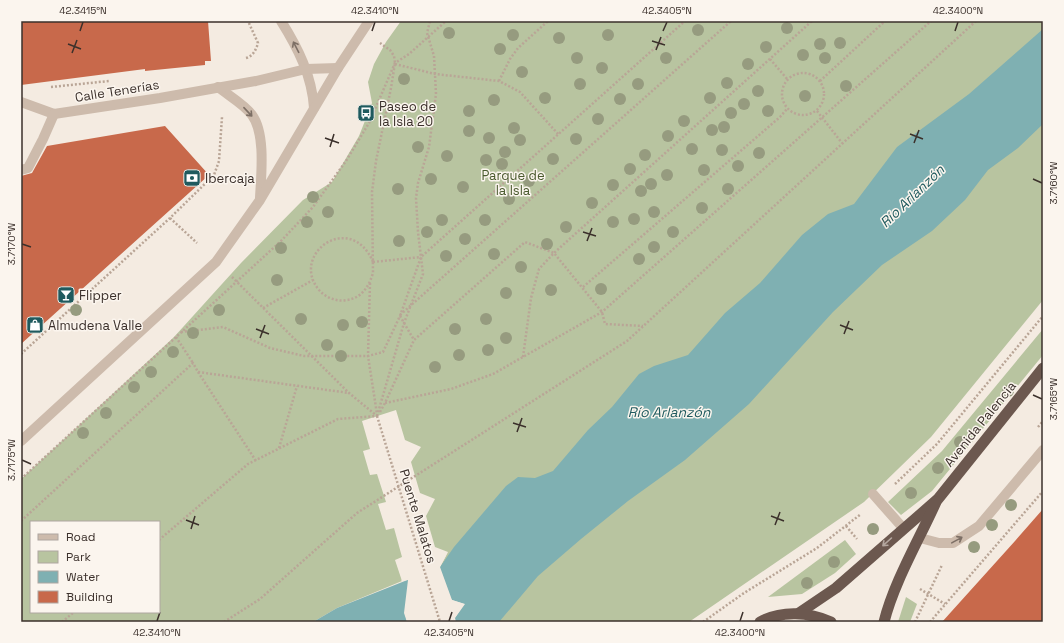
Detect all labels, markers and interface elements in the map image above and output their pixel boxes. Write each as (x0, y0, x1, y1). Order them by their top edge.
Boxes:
text: 42.3415°N (59, 4, 107, 17)
text: 42.3410°N (351, 4, 399, 17)
text: 42.3405°N (642, 4, 692, 17)
text: 42.3400°N (933, 4, 983, 17)
one-way arrow (292, 41, 299, 53)
street label: Calle Tenerías (74, 76, 160, 106)
place label: Paseo de la Isla 20 (379, 98, 436, 130)
bus stop icon: Paseo de la Isla 20 (356, 103, 376, 123)
one-way arrow (243, 107, 253, 117)
water label: Río Arlanzón (876, 160, 948, 231)
text: 3.7160°W (1047, 161, 1060, 205)
park label: Parque de la Isla (481, 167, 545, 199)
bank icon: Ibercaja (182, 168, 202, 188)
place label: Ibercaja (205, 170, 255, 187)
text: 3.7170°W (5, 223, 18, 265)
bar icon: Flipper (56, 285, 76, 305)
place label: Flipper (79, 287, 122, 304)
shop icon: Almudena Valle (25, 315, 45, 335)
place label: Almudena Valle (48, 317, 142, 334)
street label: Avenida Palencia (940, 377, 1020, 470)
text: 3.7165°W (1047, 377, 1060, 420)
water label: Río Arlanzón (628, 403, 711, 421)
text: 3.7175°W (5, 439, 18, 481)
street label: Puente Malatos (396, 467, 440, 565)
legend (30, 521, 160, 613)
text: Road (66, 529, 95, 545)
one-way arrow (951, 536, 963, 543)
one-way arrow (882, 538, 893, 547)
text: Park (66, 549, 91, 565)
text: Water (66, 569, 100, 585)
text: Building (66, 589, 113, 605)
text: 42.3410°N (133, 626, 181, 639)
text: 42.3405°N (424, 626, 474, 639)
text: 42.3400°N (715, 626, 765, 639)

